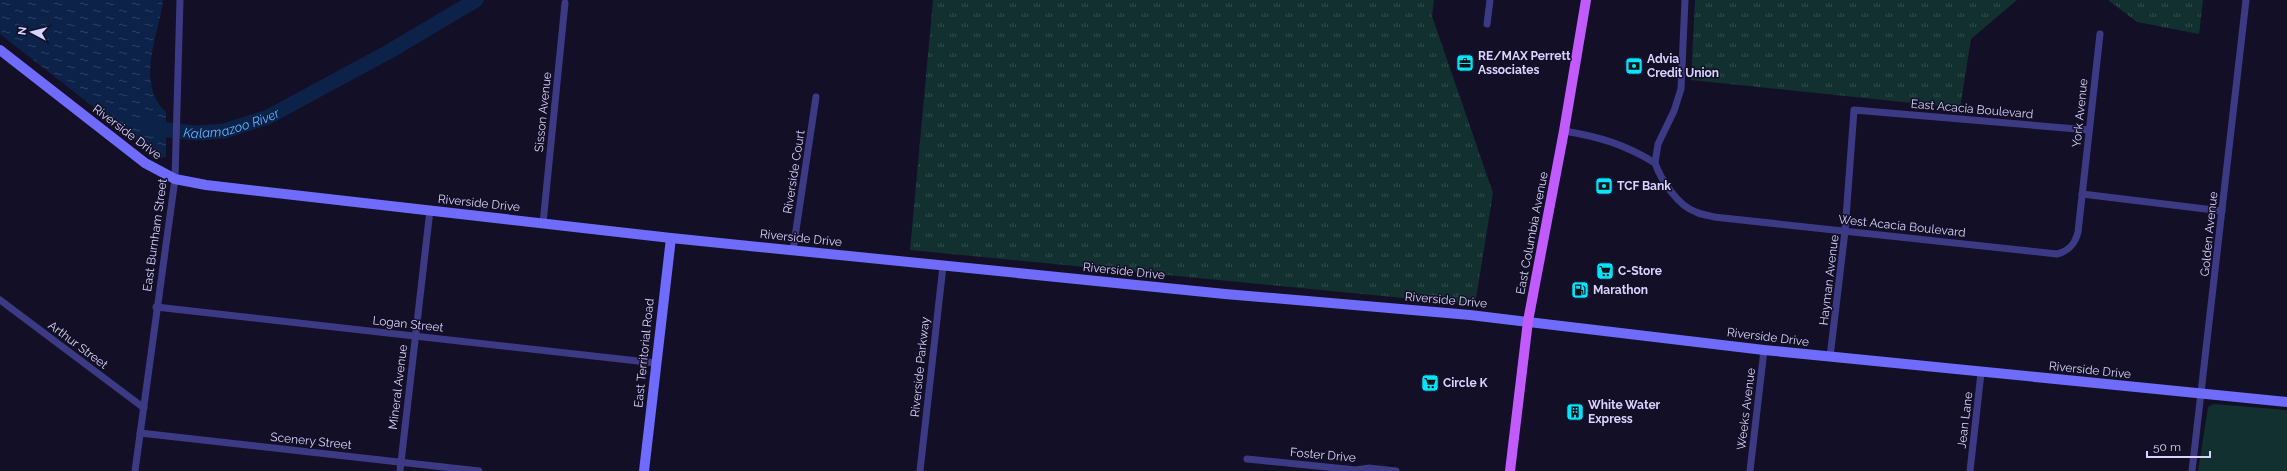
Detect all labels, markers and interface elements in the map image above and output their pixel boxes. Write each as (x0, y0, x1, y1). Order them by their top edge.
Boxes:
north arrow (12, 12, 52, 52)
text: N (16, 26, 30, 36)
place label: RE/MAX Perrett Associates (1478, 49, 1571, 77)
place label: Advia Credit Union (1647, 52, 1719, 80)
office icon: RE/MAX Perrett Associates (1455, 53, 1475, 73)
bank icon: Advia Credit Union (1624, 56, 1644, 76)
street label: Sisson Avenue (532, 71, 554, 153)
street label: York Avenue (2069, 78, 2091, 148)
street label: East Acacia Boulevard (1910, 97, 2034, 121)
street label: Riverside Drive (90, 102, 164, 162)
water label: Kalamazoo River (183, 105, 283, 141)
street label: Riverside Court (780, 129, 808, 215)
street label: East Columbia Avenue (1513, 170, 1551, 296)
bank icon: TCF Bank (1594, 176, 1614, 196)
street label: East Burnham Street (140, 178, 170, 292)
place label: TCF Bank (1617, 179, 1671, 193)
street label: Golden Avenue (2198, 191, 2220, 277)
street label: Riverside Drive (437, 192, 521, 214)
street label: West Acacia Boulevard (1838, 212, 1966, 240)
street label: Riverside Drive (759, 227, 843, 249)
street label: Hayman Avenue (1817, 234, 1841, 326)
street label: Riverside Drive (1082, 260, 1166, 282)
supermarket icon: C-Store (1595, 261, 1615, 281)
place label: C-Store (1618, 264, 1662, 278)
fuel station icon: Marathon (1570, 280, 1590, 300)
place label: Marathon (1593, 283, 1648, 297)
street label: Riverside Drive (1404, 289, 1488, 311)
street label: East Territorial Road (631, 298, 657, 408)
street label: Logan Street (372, 313, 444, 335)
street label: Riverside Parkway (908, 316, 932, 418)
street label: Arthur Street (46, 318, 110, 372)
street label: Riverside Drive (1726, 325, 1810, 349)
street label: Mineral Avenue (386, 344, 410, 430)
street label: Riverside Drive (2048, 359, 2132, 381)
street label: Weeks Avenue (1734, 367, 1758, 451)
supermarket icon: Circle K (1420, 373, 1440, 393)
place label: Circle K (1443, 376, 1488, 390)
street label: Jean Lane (1955, 391, 1975, 449)
place label: White Water Express (1588, 398, 1661, 426)
building icon: White Water Express (1565, 402, 1585, 422)
street label: Scenery Street (270, 430, 352, 452)
scale bar (2147, 433, 2210, 459)
text: 50 m (2153, 440, 2181, 454)
street label: Foster Drive (1289, 445, 1357, 465)

